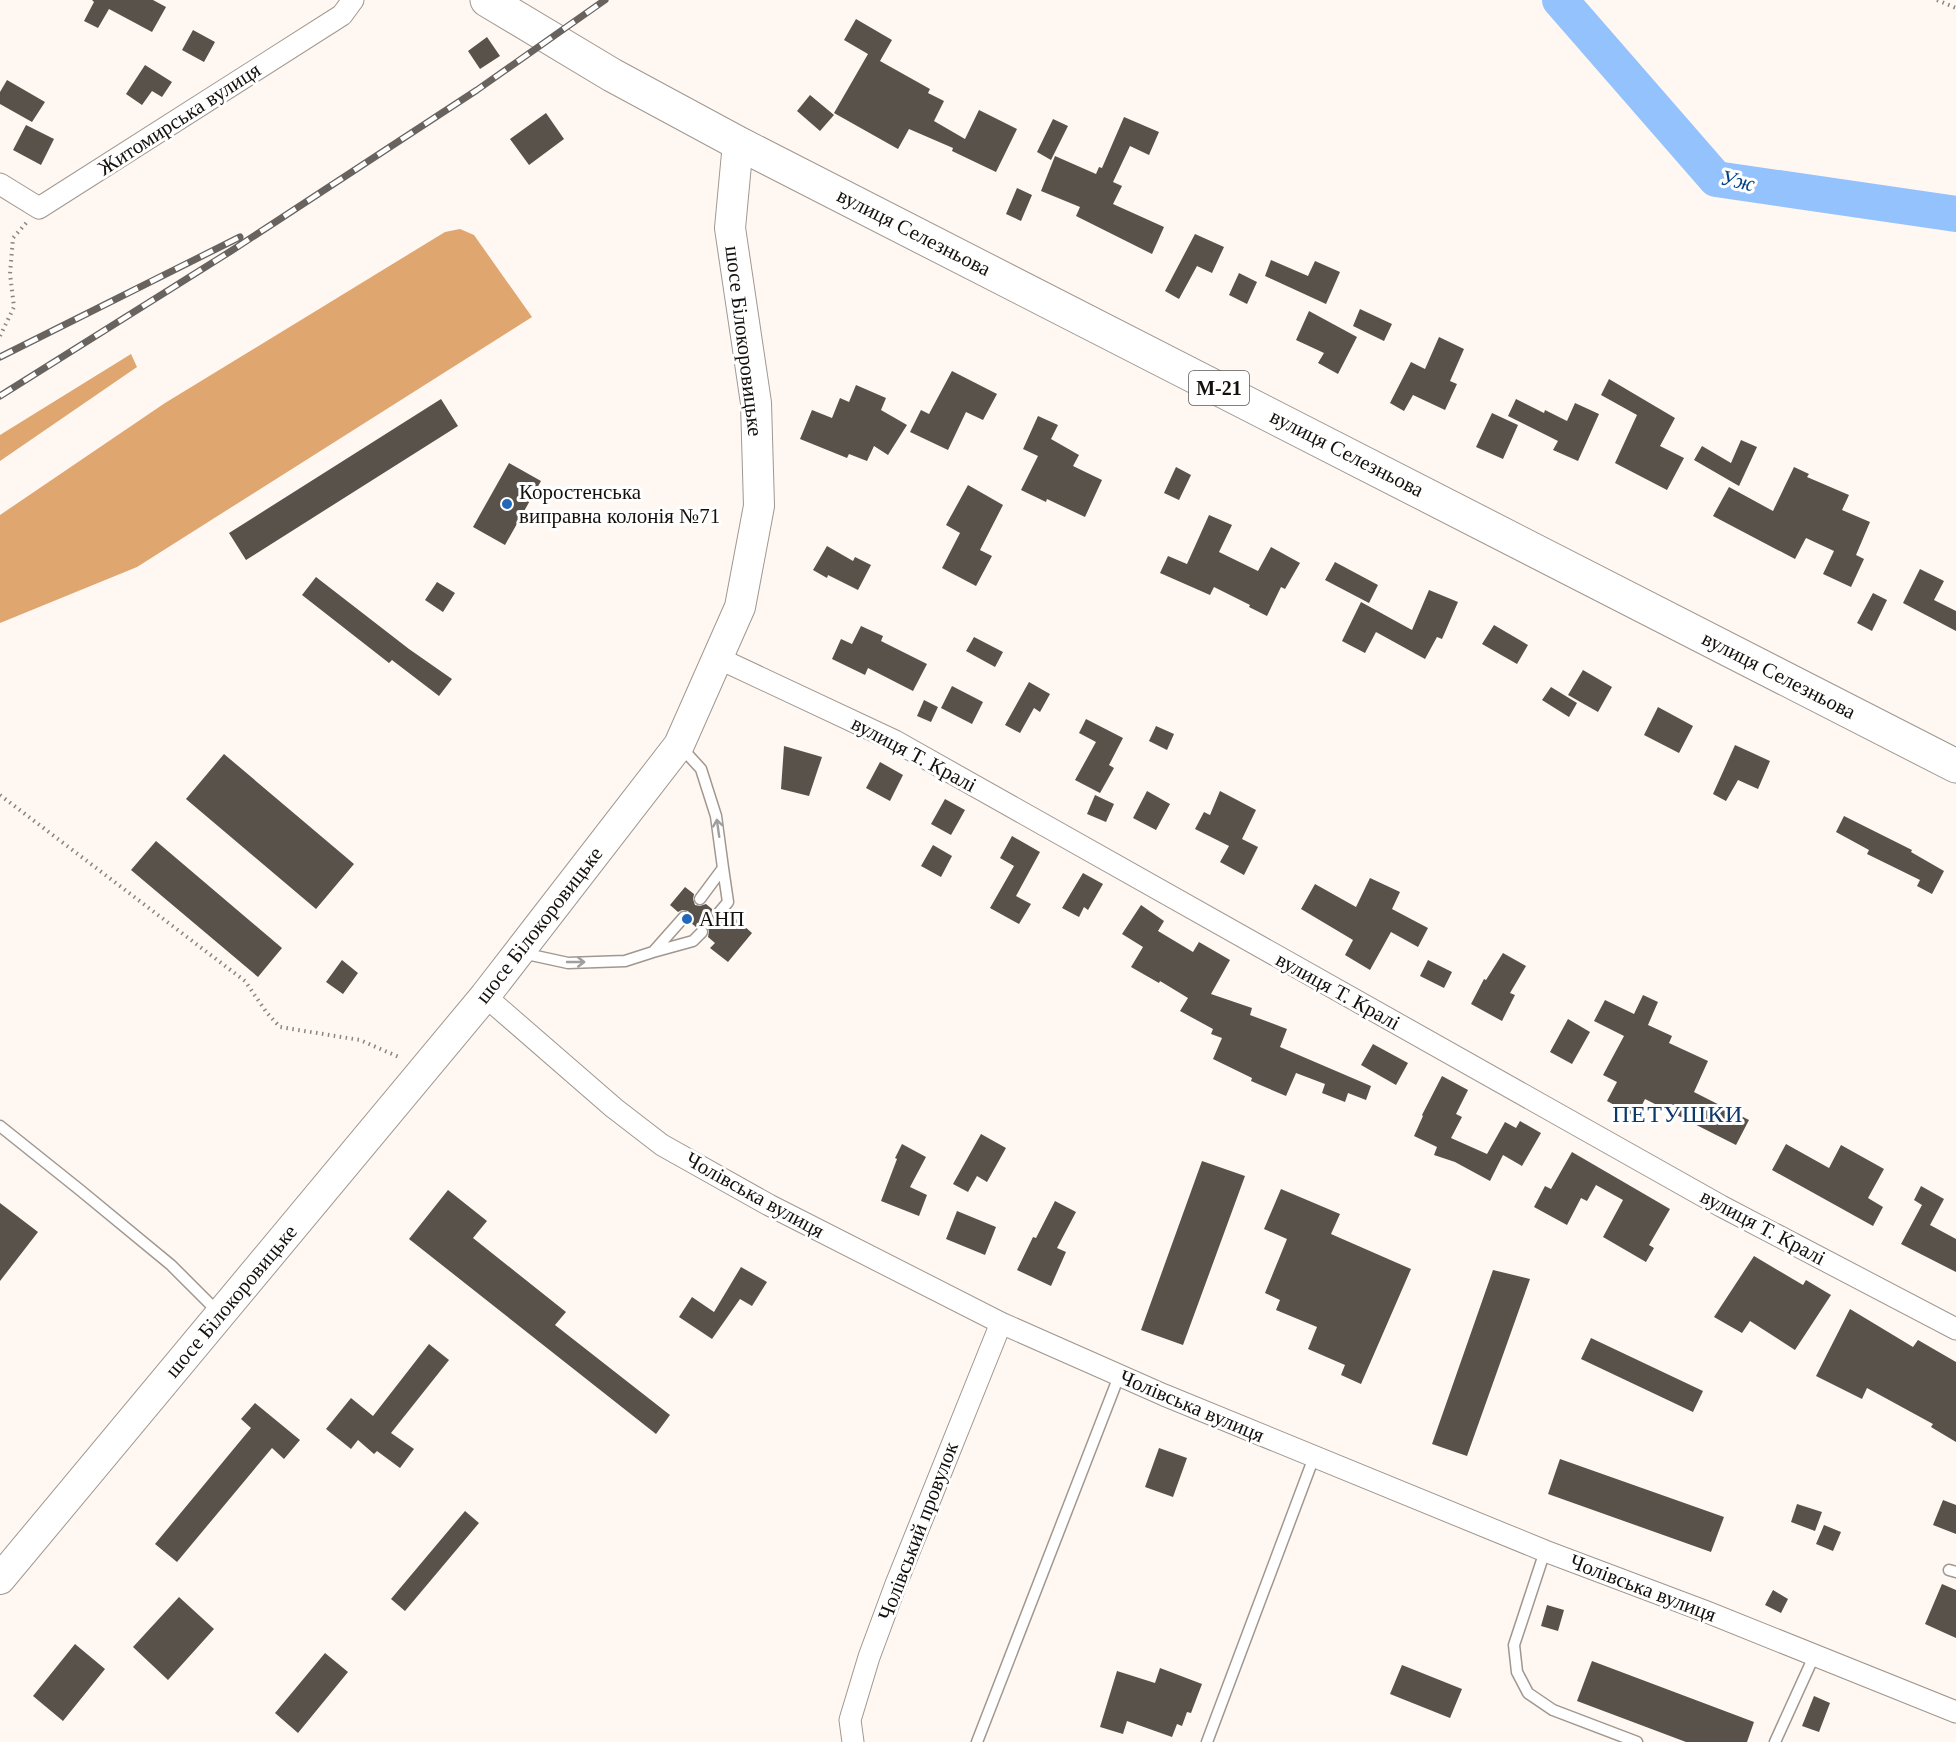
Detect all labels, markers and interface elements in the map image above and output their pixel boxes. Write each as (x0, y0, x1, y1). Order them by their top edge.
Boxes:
street label: Житомирська вулиця (93, 57, 265, 180)
water label: Уж (1718, 164, 1758, 197)
street label: вулиця Селезньова (833, 183, 995, 281)
street label: шосе Білокоровицьке (720, 244, 768, 438)
road number: М-21 (1189, 371, 1249, 405)
street label: вулиця Селезньова (1266, 404, 1428, 502)
place label: Коростенська виправна колонія №71 (519, 480, 720, 528)
marker: Коростенська виправна колонія №71 (500, 497, 514, 511)
street label: вулиця Селезньова (1698, 626, 1860, 724)
street label: вулиця Т. Кралі (847, 711, 981, 797)
one-way arrow (712, 818, 723, 838)
street label: шосе Білокоровицьке (470, 842, 608, 1008)
place label: АНП (699, 907, 745, 931)
marker: АНП (680, 912, 694, 926)
street label: вулиця Т. Кралі (1272, 947, 1404, 1035)
one-way arrow (566, 956, 586, 968)
district label: ПЕТУШКИ (1612, 1101, 1744, 1127)
street label: Чолівська вулиця (682, 1147, 829, 1243)
street label: вулиця Т. Кралі (1696, 1184, 1830, 1270)
street label: шосе Білокоровицьке (160, 1220, 302, 1382)
street label: Чолівська вулиця (1116, 1365, 1268, 1447)
street label: Чолівський провулок (873, 1438, 963, 1624)
street label: Чолівська вулиця (1566, 1549, 1720, 1627)

